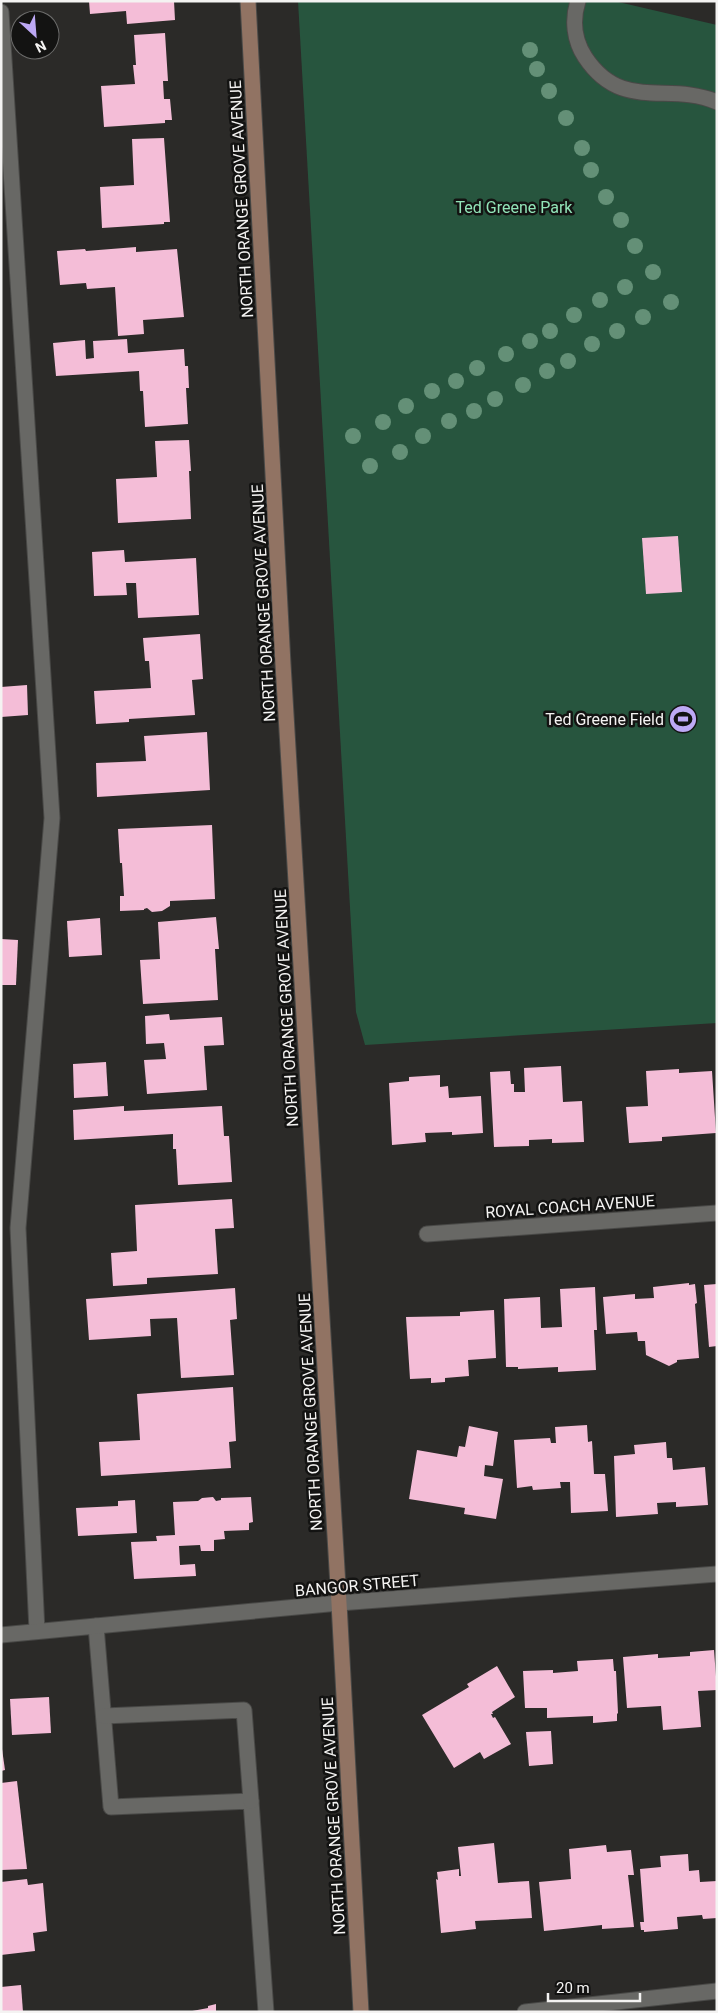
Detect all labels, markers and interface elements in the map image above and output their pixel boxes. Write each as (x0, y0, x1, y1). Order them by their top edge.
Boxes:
north arrow (10, 10, 60, 60)
text: N (33, 37, 49, 56)
street label: NORTH ORANGE GROVE AVENUE (226, 80, 257, 318)
park label: Ted Greene Park (456, 198, 573, 217)
street label: NORTH ORANGE GROVE AVENUE (248, 484, 279, 722)
sports icon: Ted Greene Field (668, 704, 698, 734)
place label: Ted Greene Field (545, 710, 664, 729)
street label: NORTH ORANGE GROVE AVENUE (271, 889, 302, 1127)
street label: ROYAL COACH AVENUE (485, 1191, 655, 1222)
street label: NORTH ORANGE GROVE AVENUE (295, 1293, 326, 1531)
street label: BANGOR STREET (294, 1571, 420, 1600)
street label: NORTH ORANGE GROVE AVENUE (318, 1697, 349, 1935)
scale bar (548, 1970, 640, 2002)
text: 20 m (556, 1979, 590, 1997)

